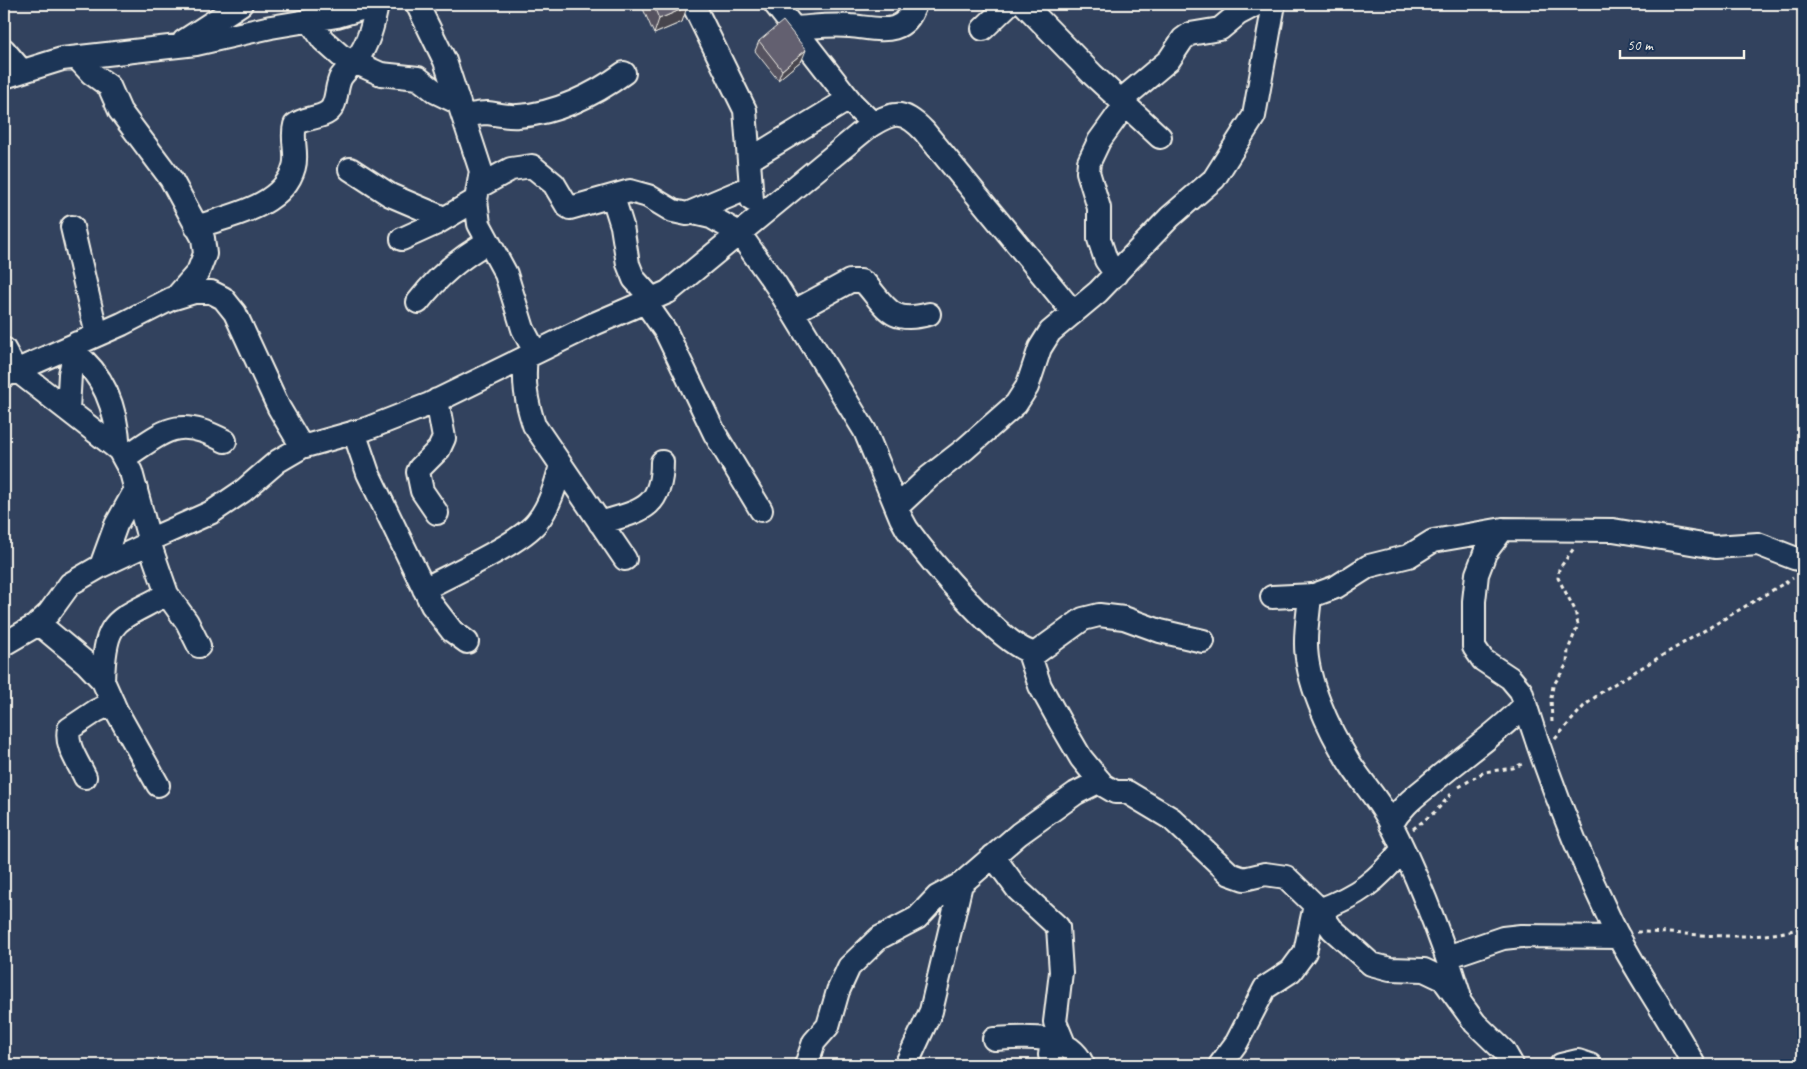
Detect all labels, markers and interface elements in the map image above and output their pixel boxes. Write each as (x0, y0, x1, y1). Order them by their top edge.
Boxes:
scale bar (1620, 28, 1743, 60)
text: 50 m (1627, 36, 1654, 55)

